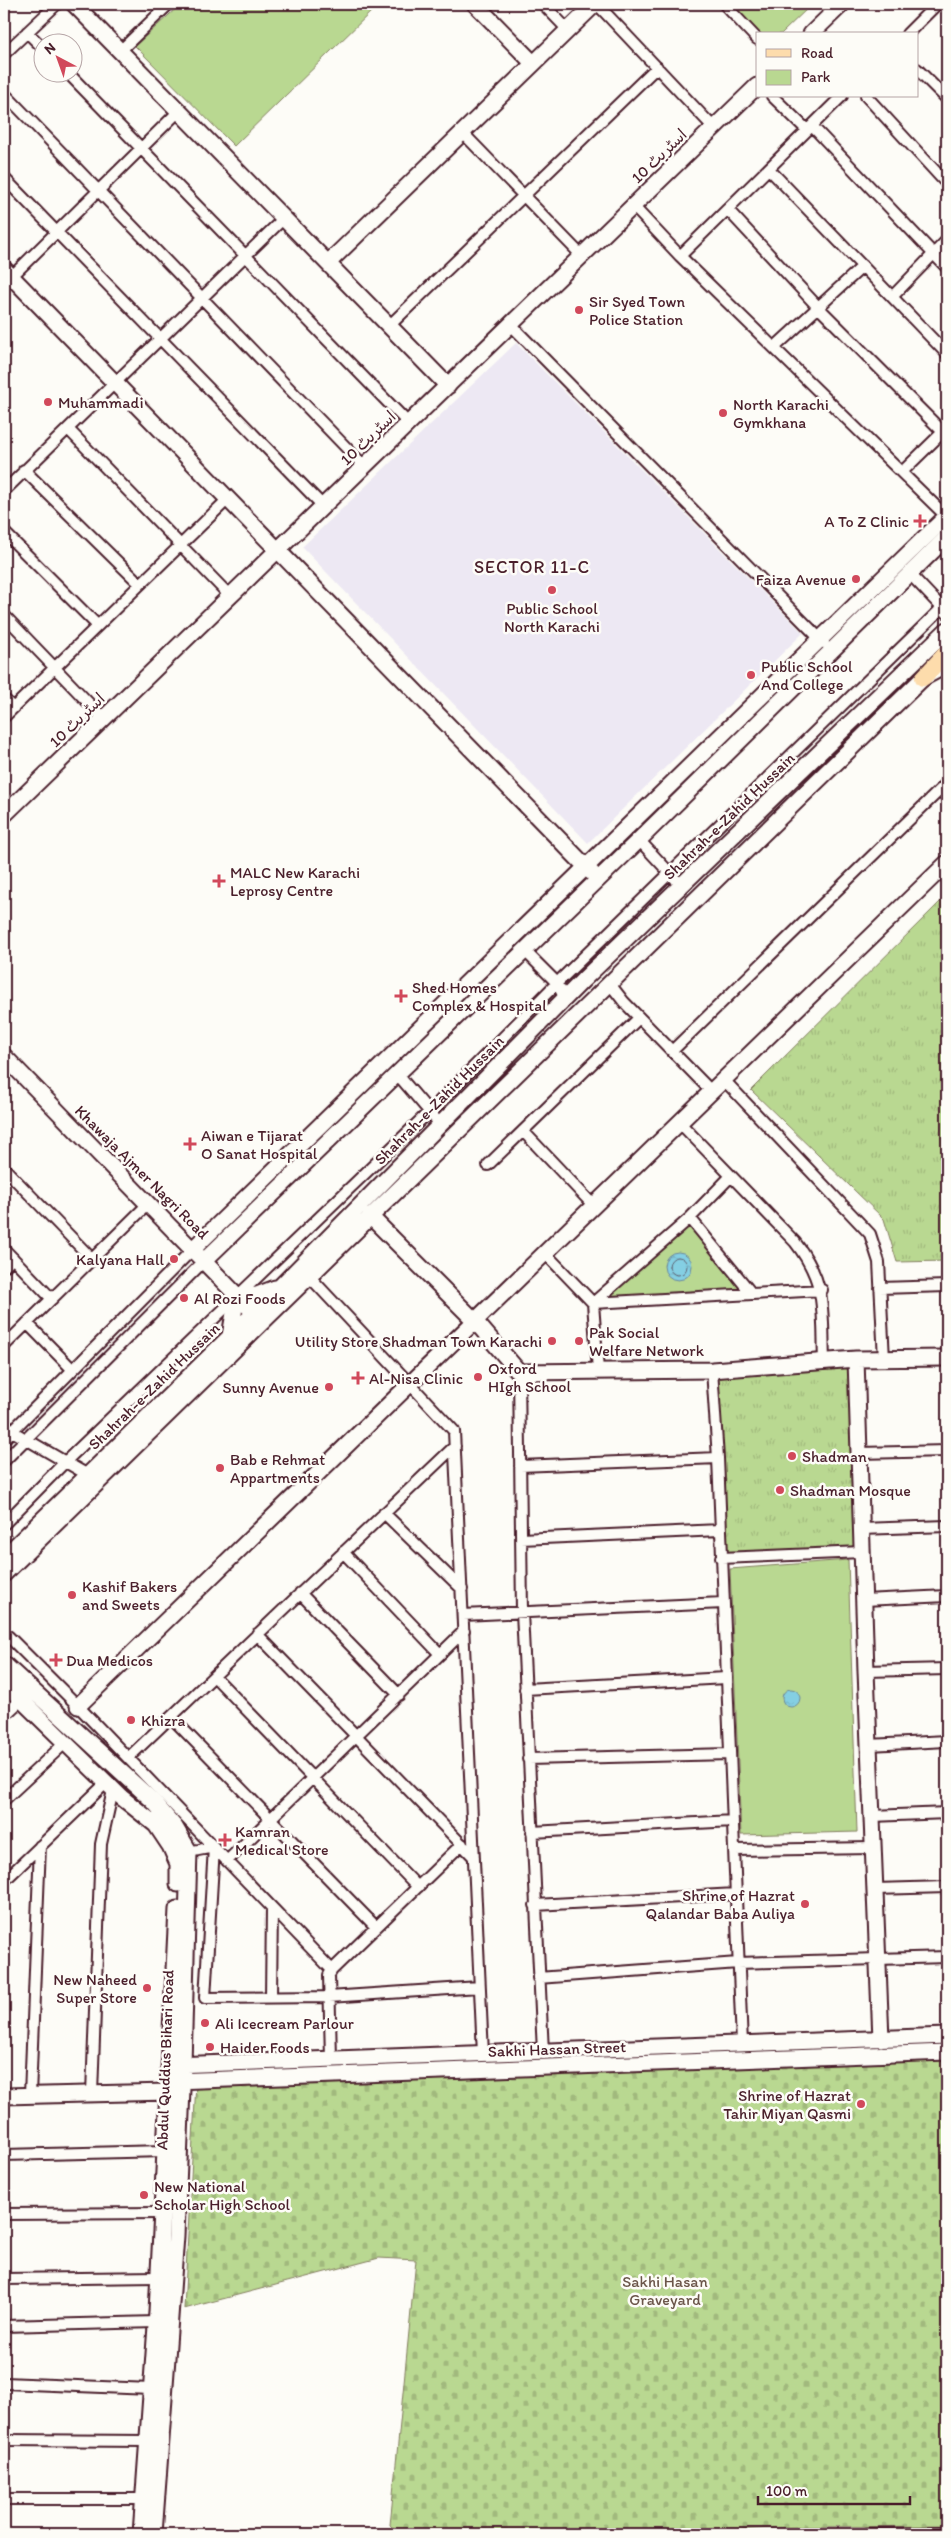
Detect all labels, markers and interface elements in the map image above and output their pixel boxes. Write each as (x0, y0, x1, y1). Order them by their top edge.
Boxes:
north arrow (32, 32, 82, 82)
legend (756, 32, 918, 98)
text: N (41, 39, 59, 58)
text: Road (801, 44, 834, 62)
text: Park (801, 68, 831, 86)
street label: اسٹریٹ 10 (627, 125, 691, 187)
place label: Sir Syed Town Police Station (589, 292, 685, 329)
marker: Sir Syed Town Police Station (573, 304, 585, 316)
place label: Muhammadi (58, 393, 144, 412)
place label: North Karachi Gymkhana (733, 395, 829, 432)
marker: Muhammadi (42, 396, 54, 408)
street label: اسٹریٹ 10 (336, 407, 400, 469)
marker: North Karachi Gymkhana (717, 407, 729, 419)
place label: A To Z Clinic (824, 512, 909, 531)
marker: A To Z Clinic (913, 514, 927, 528)
district label: SECTOR 11-C (474, 556, 590, 578)
place label: Faiza Avenue (756, 570, 846, 589)
marker: Faiza Avenue (850, 573, 862, 585)
marker: Public School North Karachi (546, 584, 558, 596)
place label: Public School North Karachi (504, 599, 600, 636)
place label: Public School And College (761, 657, 853, 694)
marker: Public School And College (745, 669, 757, 681)
street label: اسٹریٹ 10 (45, 689, 109, 751)
street label: Shahrah-e-Zahid Hussain (659, 748, 799, 884)
place label: MALC New Karachi Leprosy Centre (230, 863, 360, 900)
marker: MALC New Karachi Leprosy Centre (212, 874, 226, 888)
place label: Shed Homes Complex & Hospital (412, 978, 547, 1015)
marker: Shed Homes Complex & Hospital (394, 989, 408, 1003)
street label: Shahrah-e-Zahid Hussain (370, 1031, 508, 1169)
street label: Khawaja Ajmer Nagri Road (71, 1101, 213, 1243)
place label: Aiwan e Tijarat O Sanat Hospital (201, 1126, 318, 1163)
marker: Aiwan e Tijarat O Sanat Hospital (183, 1137, 197, 1151)
place label: Kalyana Hall (76, 1250, 164, 1269)
marker: Kalyana Hall (168, 1253, 180, 1265)
place label: Al Rozi Foods (194, 1289, 286, 1308)
marker: Al Rozi Foods (178, 1292, 190, 1304)
street label: Shahrah-e-Zahid Hussain (84, 1318, 224, 1454)
place label: Pak Social Welfare Network (589, 1323, 705, 1360)
place label: Utility Store Shadman Town Karachi (295, 1332, 542, 1351)
marker: Utility Store Shadman Town Karachi (546, 1335, 558, 1347)
marker: Pak Social Welfare Network (573, 1335, 585, 1347)
place label: Oxford HIgh School (488, 1359, 571, 1396)
place label: Al-Nisa Clinic (369, 1369, 463, 1388)
marker: Al-Nisa Clinic (351, 1371, 365, 1385)
marker: Oxford HIgh School (472, 1371, 484, 1383)
place label: Sunny Avenue (222, 1378, 319, 1397)
marker: Sunny Avenue (323, 1381, 335, 1393)
place label: Shadman (802, 1447, 867, 1466)
place label: Bab e Rehmat Appartments (230, 1450, 325, 1487)
marker: Shadman (786, 1450, 798, 1462)
marker: Bab e Rehmat Appartments (214, 1462, 226, 1474)
place label: Shadman Mosque (790, 1481, 911, 1500)
marker: Shadman Mosque (774, 1484, 786, 1496)
place label: Kashif Bakers and Sweets (82, 1577, 177, 1614)
marker: Kashif Bakers and Sweets (66, 1589, 78, 1601)
place label: Dua Medicos (66, 1651, 153, 1670)
marker: Dua Medicos (50, 1654, 62, 1666)
place label: Khizra (141, 1711, 186, 1730)
marker: Khizra (125, 1714, 137, 1726)
place label: Kamran Medical Store (235, 1822, 329, 1859)
marker: Kamran Medical Store (219, 1834, 231, 1846)
place label: Shrine of Hazrat Qalandar Baba Auliya (646, 1886, 795, 1923)
marker: Shrine of Hazrat Qalandar Baba Auliya (799, 1898, 811, 1910)
street label: Abdul Quddus Bihari Road (152, 1969, 178, 2151)
place label: New Naheed Super Store (53, 1970, 137, 2007)
marker: New Naheed Super Store (141, 1982, 153, 1994)
place label: Ali Icecream Parlour (215, 2014, 354, 2033)
marker: Ali Icecream Parlour (199, 2017, 211, 2029)
street label: Sakhi Hassan Street (488, 2037, 626, 2061)
place label: Haider Foods (220, 2038, 310, 2057)
marker: Haider Foods (204, 2041, 216, 2053)
place label: Shrine of Hazrat Tahir Miyan Qasmi (723, 2086, 851, 2123)
marker: Shrine of Hazrat Tahir Miyan Qasmi (855, 2098, 867, 2110)
place label: New National Scholar High School (154, 2177, 291, 2214)
marker: New National Scholar High School (138, 2189, 150, 2201)
park label: Sakhi Hasan Graveyard (622, 2272, 708, 2309)
scale bar (758, 2473, 911, 2505)
text: 100 m (766, 2482, 808, 2500)

